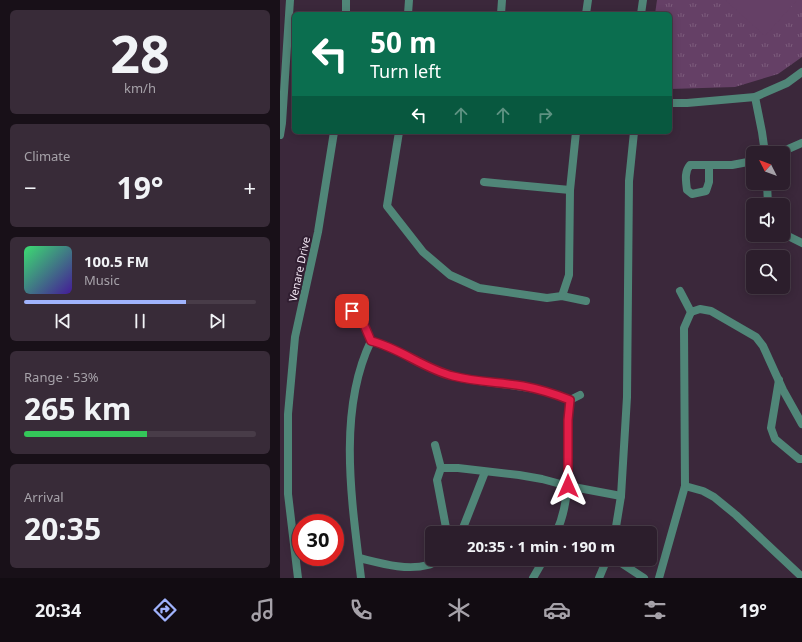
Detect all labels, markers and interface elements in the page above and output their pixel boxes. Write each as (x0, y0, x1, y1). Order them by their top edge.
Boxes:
text: 28 (110, 17, 170, 88)
text: 50 m (370, 23, 437, 61)
icon: left (304, 28, 356, 80)
text: Turn left (370, 59, 441, 83)
text: km/h (124, 79, 156, 97)
icon: left (408, 104, 430, 126)
icon: ahead (450, 104, 472, 126)
icon: ahead (492, 104, 514, 126)
icon: right (534, 104, 556, 126)
north arrow (746, 146, 790, 190)
map controls (746, 146, 790, 294)
text: Climate (24, 147, 70, 165)
text: 19° (116, 167, 164, 208)
text: − (24, 172, 37, 202)
text: + (243, 172, 256, 202)
button: sound (746, 198, 790, 242)
street label: Venare Drive (285, 235, 313, 303)
button: search (746, 250, 790, 294)
text: 100.5 FM (84, 251, 149, 271)
text: Music (84, 271, 120, 289)
pin (335, 294, 369, 328)
icon: arrive (341, 300, 363, 322)
icon: previous (52, 310, 74, 332)
icon: pause (129, 310, 151, 332)
icon: next (206, 310, 228, 332)
text: Range · 53% (24, 368, 99, 386)
text: 265 km (24, 388, 131, 429)
position arrow (547, 465, 589, 507)
text: Arrival (24, 488, 64, 506)
text: 20:35 (24, 508, 101, 549)
speed limit sign: 30 (292, 514, 344, 566)
text: 20:35 · 1 min · 190 m (467, 536, 615, 556)
icon: directions (151, 596, 179, 624)
icon: music (249, 596, 277, 624)
icon: phone (347, 596, 375, 624)
icon: climate (445, 596, 473, 624)
icon: car (543, 596, 571, 624)
icon: filters (641, 596, 669, 624)
text: 20:34 (35, 598, 81, 622)
text: 19° (739, 598, 767, 622)

